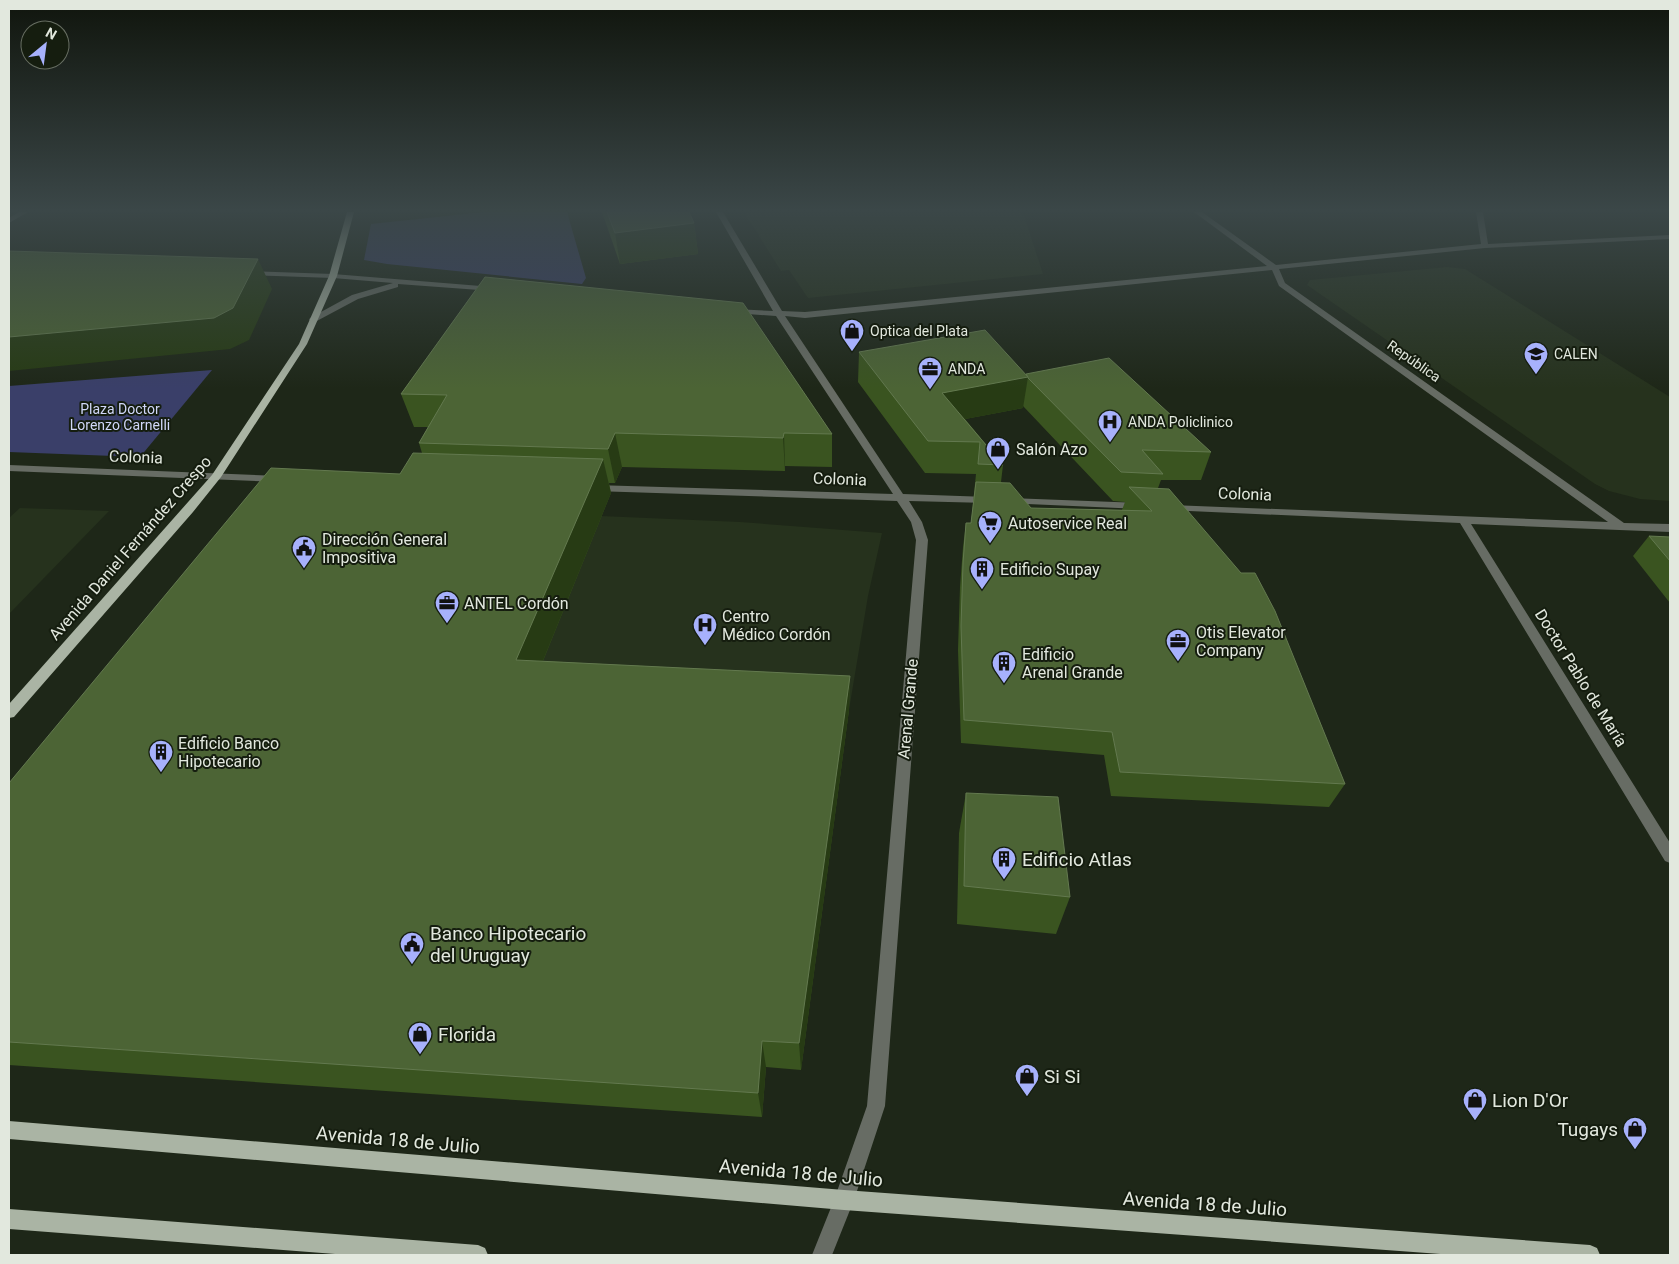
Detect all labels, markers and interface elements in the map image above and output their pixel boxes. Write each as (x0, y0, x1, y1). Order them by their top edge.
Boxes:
north arrow (20, 20, 70, 70)
text: N (43, 24, 60, 43)
shop icon: Optica del Plata (839, 318, 865, 352)
place label: Optica del Plata (870, 323, 968, 339)
street label: República (1384, 337, 1444, 385)
school or university icon: CALEN (1523, 341, 1549, 375)
place label: CALEN (1554, 346, 1598, 362)
office icon: ANDA (917, 356, 943, 390)
place label: ANDA (948, 361, 985, 377)
park label: Plaza Doctor Lorenzo Carnelli (70, 401, 170, 433)
hospital icon: ANDA Policlinico (1097, 409, 1123, 443)
place label: ANDA Policlinico (1128, 414, 1233, 430)
shop icon: Salón Azo (985, 436, 1011, 470)
place label: Salón Azo (1016, 440, 1088, 459)
street label: Colonia (109, 447, 163, 467)
street label: Avenida Daniel Fernández Crespo (45, 452, 215, 644)
street label: Colonia (813, 469, 867, 489)
street label: Colonia (1218, 484, 1272, 504)
supermarket icon: Autoservice Real (977, 510, 1003, 544)
place label: Autoservice Real (1008, 514, 1127, 533)
place label: Dirección General Impositiva (322, 530, 447, 567)
public building icon: Dirección General Impositiva (291, 535, 317, 569)
building icon: Edificio Supay (969, 556, 995, 590)
place label: Edificio Supay (1000, 560, 1100, 579)
office icon: ANTEL Cordón (434, 590, 460, 624)
place label: ANTEL Cordón (464, 594, 569, 613)
street label: Doctor Pablo de María (1531, 606, 1631, 750)
place label: Centro Médico Cordón (722, 607, 831, 644)
hospital icon: Centro Médico Cordón (692, 612, 718, 646)
place label: Otis Elevator Company (1196, 623, 1286, 660)
office icon: Otis Elevator Company (1165, 628, 1191, 662)
place label: Edificio Arenal Grande (1022, 645, 1123, 682)
building icon: Edificio Arenal Grande (991, 650, 1017, 684)
street label: Arenal Grande (894, 658, 922, 760)
place label: Edificio Banco Hipotecario (178, 734, 279, 771)
building icon: Edificio Banco Hipotecario (148, 739, 174, 773)
building icon: Edificio Atlas (991, 846, 1017, 880)
place label: Edificio Atlas (1022, 848, 1132, 871)
place label: Banco Hipotecario del Uruguay (430, 922, 586, 967)
public building icon: Banco Hipotecario del Uruguay (399, 931, 425, 965)
shop icon: Florida (407, 1021, 433, 1055)
place label: Florida (438, 1023, 496, 1046)
shop icon: Si Si (1014, 1063, 1040, 1097)
place label: Si Si (1044, 1065, 1081, 1088)
shop icon: Lion D'Or (1462, 1087, 1488, 1121)
place label: Lion D'Or (1492, 1089, 1569, 1112)
shop icon: Tugays (1622, 1116, 1648, 1150)
place label: Tugays (1557, 1118, 1618, 1141)
street label: Avenida 18 de Julio (315, 1121, 481, 1159)
street label: Avenida 18 de Julio (718, 1154, 884, 1192)
street label: Avenida 18 de Julio (1122, 1187, 1288, 1221)

